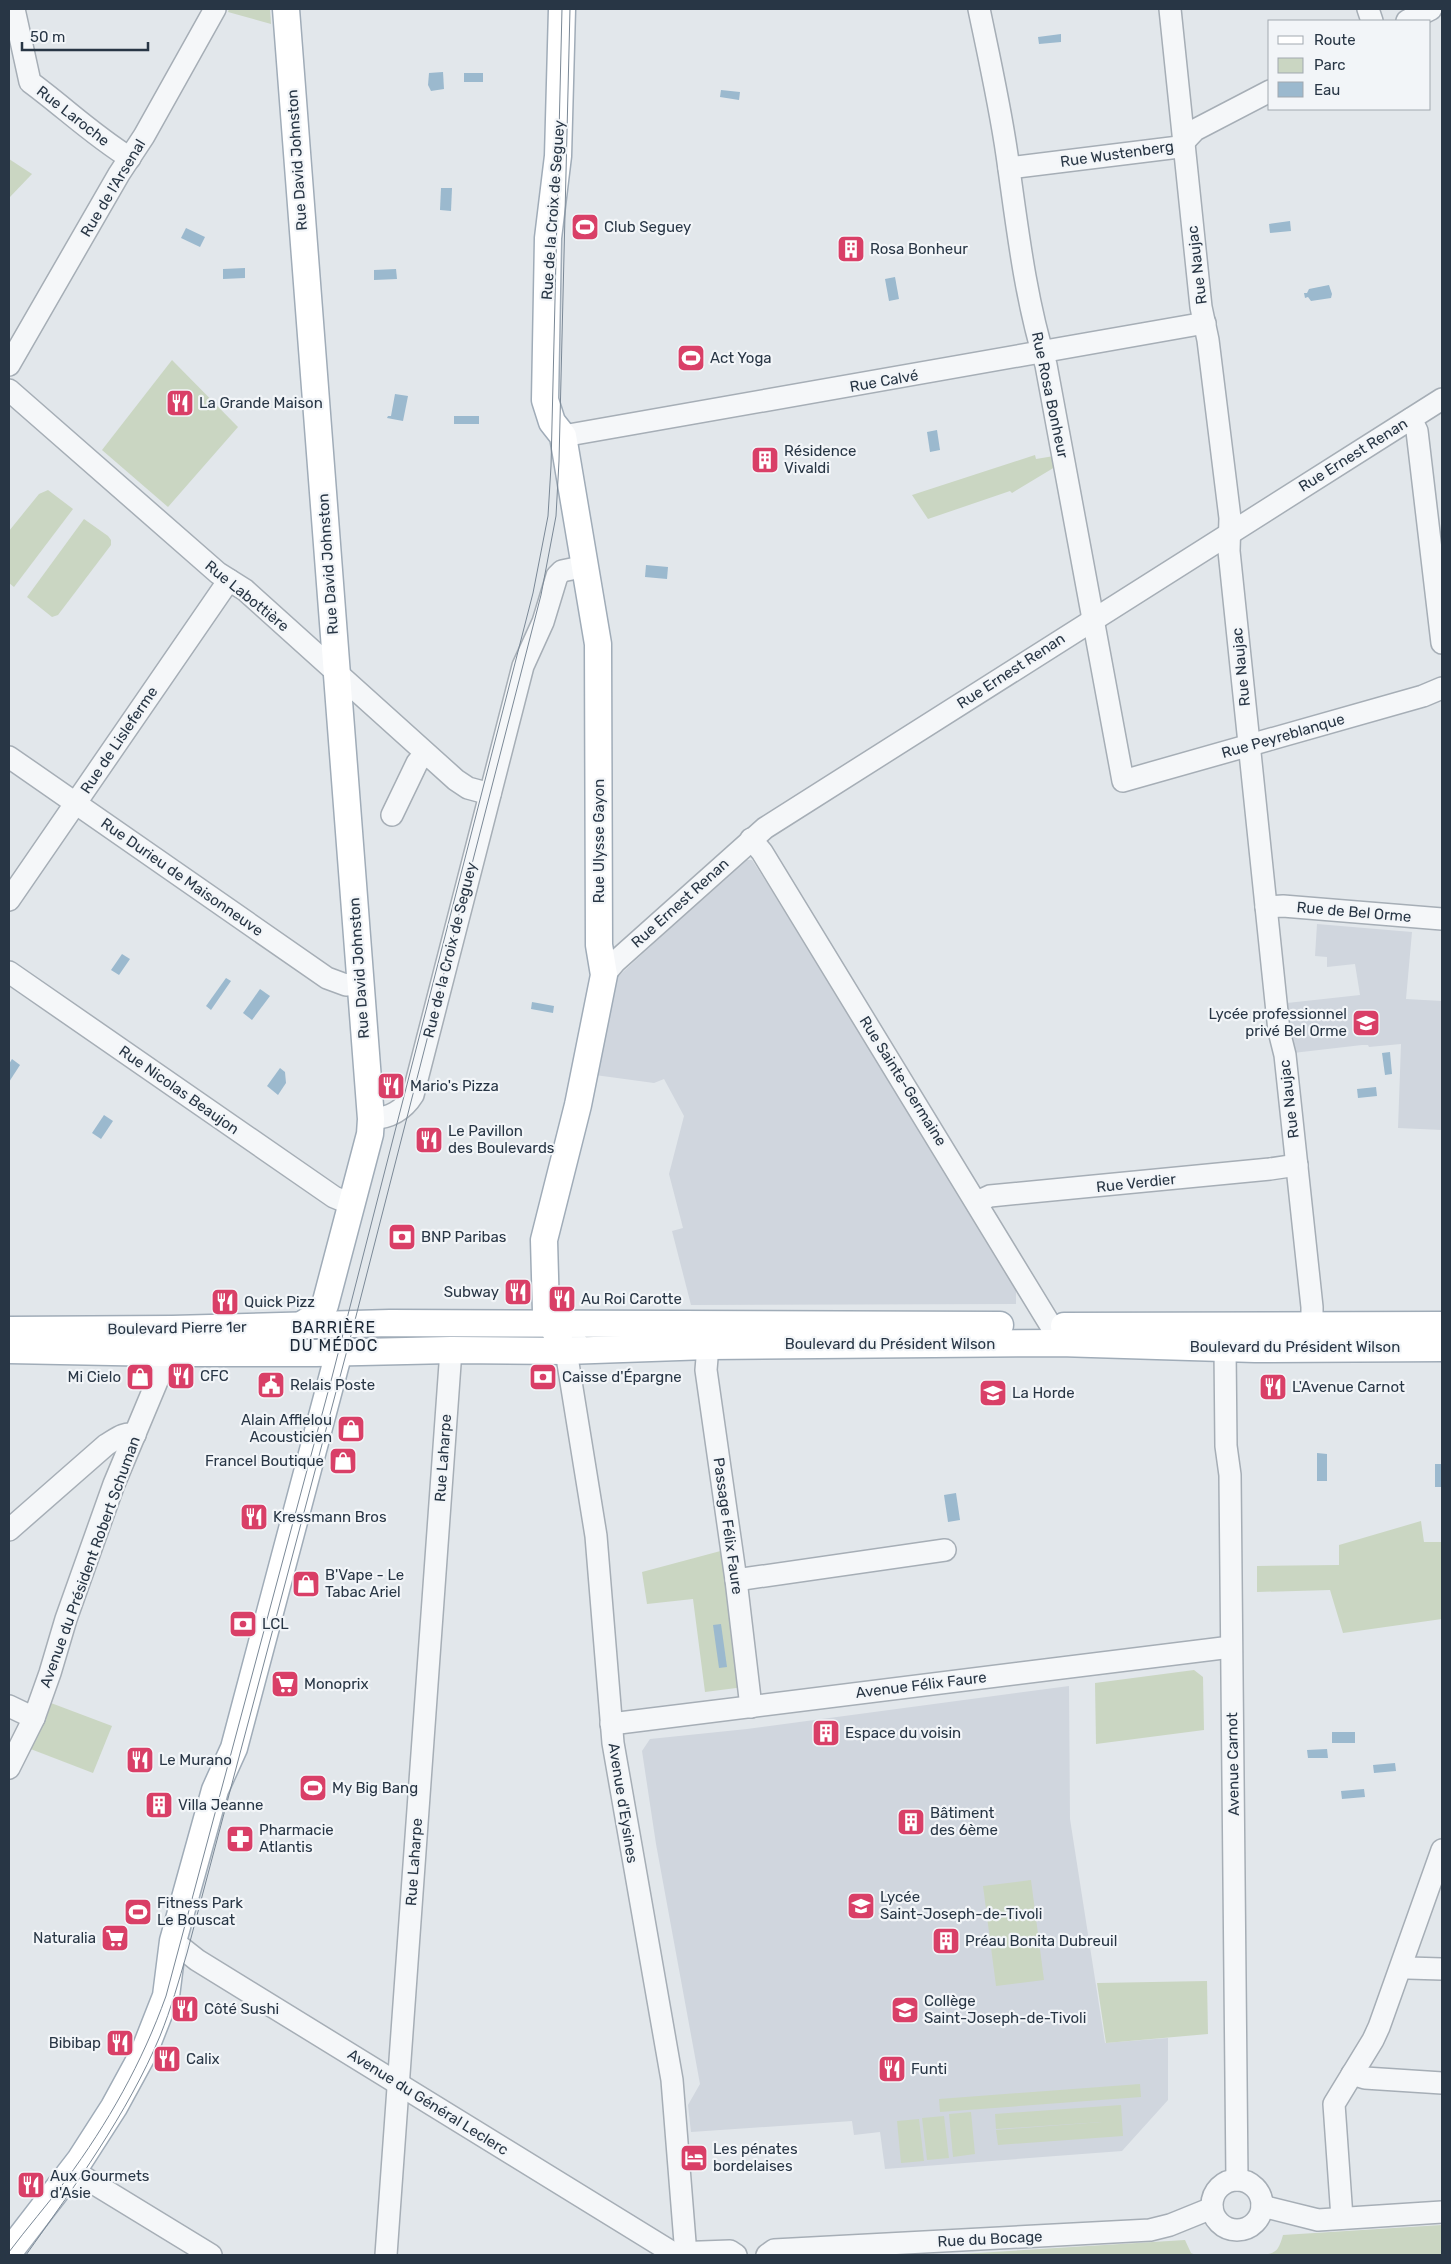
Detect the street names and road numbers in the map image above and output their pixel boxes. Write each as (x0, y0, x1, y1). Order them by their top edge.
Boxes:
street label: Rue Laroche (33, 82, 113, 150)
street label: Rue David Johnston (283, 89, 311, 231)
street label: Rue de la Croix de Seguey (538, 119, 568, 301)
street label: Rue de l'Arsenal (77, 136, 149, 240)
street label: Rue Wustenberg (1059, 137, 1175, 171)
street label: Rue Naujac (1183, 225, 1211, 305)
street label: Rue Rosa Bonheur (1028, 330, 1072, 460)
street label: Rue Calvé (848, 366, 920, 396)
street label: Rue Ernest Renan (1295, 414, 1411, 496)
street label: Rue David Johnston (314, 493, 342, 635)
street label: Rue Labottière (201, 557, 293, 635)
street label: Rue Naujac (1228, 627, 1254, 707)
street label: Rue Ernest Renan (954, 629, 1068, 713)
street label: Rue de Lisleferme (77, 683, 161, 797)
street label: Rue Peyreblanque (1219, 710, 1347, 762)
street label: Rue Ulysse Gayon (590, 779, 608, 903)
street label: Rue Durieu de Maisonneuve (97, 814, 267, 940)
street label: Rue Ernest Renan (628, 854, 732, 952)
street label: Rue de la Croix de Seguey (419, 860, 481, 1040)
street label: Rue David Johnston (345, 897, 373, 1039)
street label: Rue de Bel Orme (1296, 898, 1412, 926)
street label: Rue Sainte-Germaine (856, 1013, 950, 1149)
street label: Rue Nicolas Beaujon (115, 1042, 243, 1138)
street label: Rue Naujac (1275, 1059, 1303, 1139)
street label: Rue Verdier (1095, 1170, 1177, 1196)
street label: Boulevard Pierre 1er (107, 1318, 247, 1338)
street label: Boulevard du Président Wilson (785, 1335, 995, 1353)
street label: Boulevard du Président Wilson (1190, 1338, 1400, 1356)
street label: Rue Laharpe (431, 1413, 455, 1503)
street label: Avenue du Président Robert Schuman (36, 1434, 144, 1690)
street label: Passage Félix Faure (709, 1456, 747, 1596)
street label: Avenue Félix Faure (854, 1668, 988, 1702)
street label: Avenue Carnot (1223, 1712, 1243, 1816)
street label: Avenue d'Eysines (605, 1741, 641, 1865)
street label: Rue Laharpe (402, 1817, 426, 1907)
street label: Avenue du Général Leclerc (344, 2045, 512, 2159)
street label: Rue du Bocage (937, 2227, 1043, 2251)

